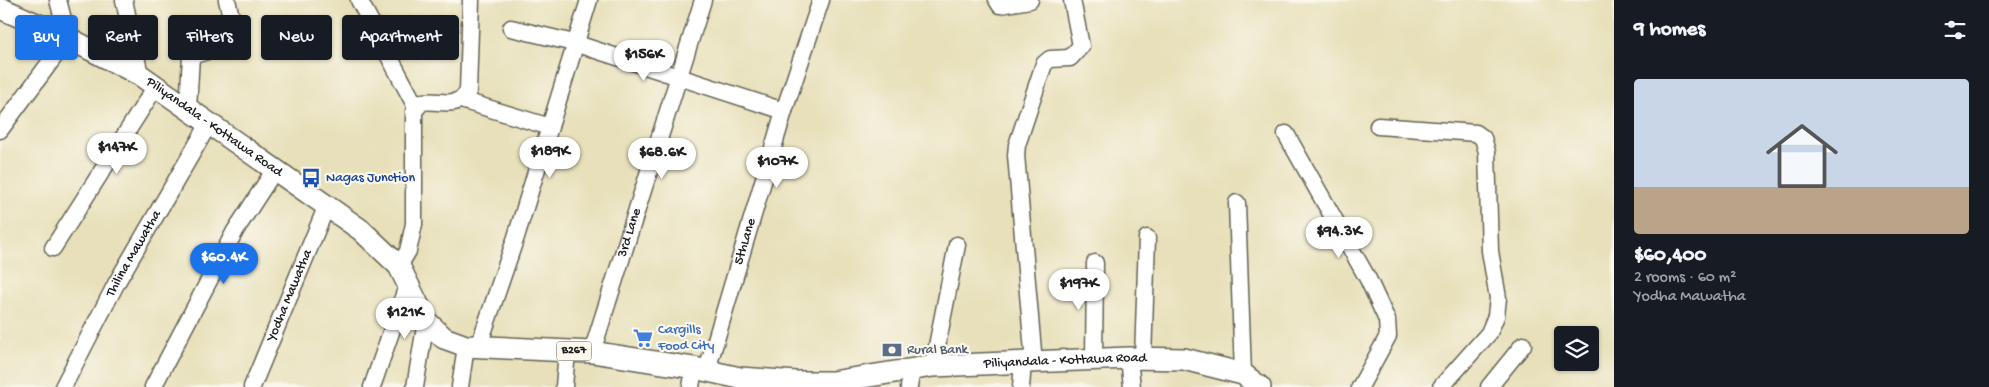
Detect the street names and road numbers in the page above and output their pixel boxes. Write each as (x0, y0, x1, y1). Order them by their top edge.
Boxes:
street label: Piliyandala - Kottawa Road (142, 73, 287, 182)
street label: 3rd Lane (614, 205, 646, 260)
street label: Thilina Mawatha (102, 206, 166, 301)
street label: 5thLane (730, 216, 760, 267)
street label: Yodha Mawatha (262, 246, 317, 346)
road number: B267 (556, 342, 592, 361)
street label: Piliyandala - Kottawa Road (982, 349, 1148, 372)

